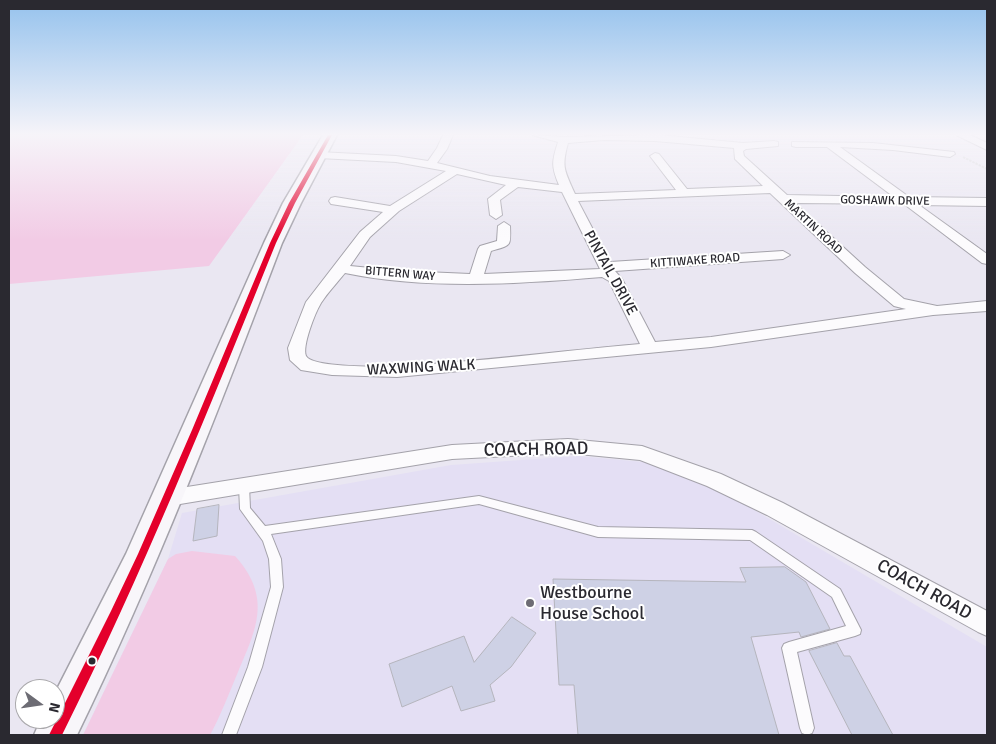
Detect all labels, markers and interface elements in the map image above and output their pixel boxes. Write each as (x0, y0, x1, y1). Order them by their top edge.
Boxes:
street label: GOSHAWK DRIVE (840, 193, 930, 209)
street label: MARTIN ROAD (781, 196, 845, 258)
street label: PINTAIL DRIVE (579, 227, 641, 319)
street label: KITTIWAKE ROAD (650, 251, 740, 271)
street label: BITTERN WAY (364, 264, 436, 284)
street label: WAXWING WALK (366, 356, 476, 380)
street label: COACH ROAD (483, 438, 589, 462)
street label: COACH ROAD (873, 555, 975, 625)
place label: Westbourne House School (540, 582, 644, 624)
marker: Westbourne House School (524, 597, 536, 609)
unlabelled marker (87, 656, 97, 666)
north arrow (15, 679, 65, 729)
text: N (45, 701, 63, 714)

